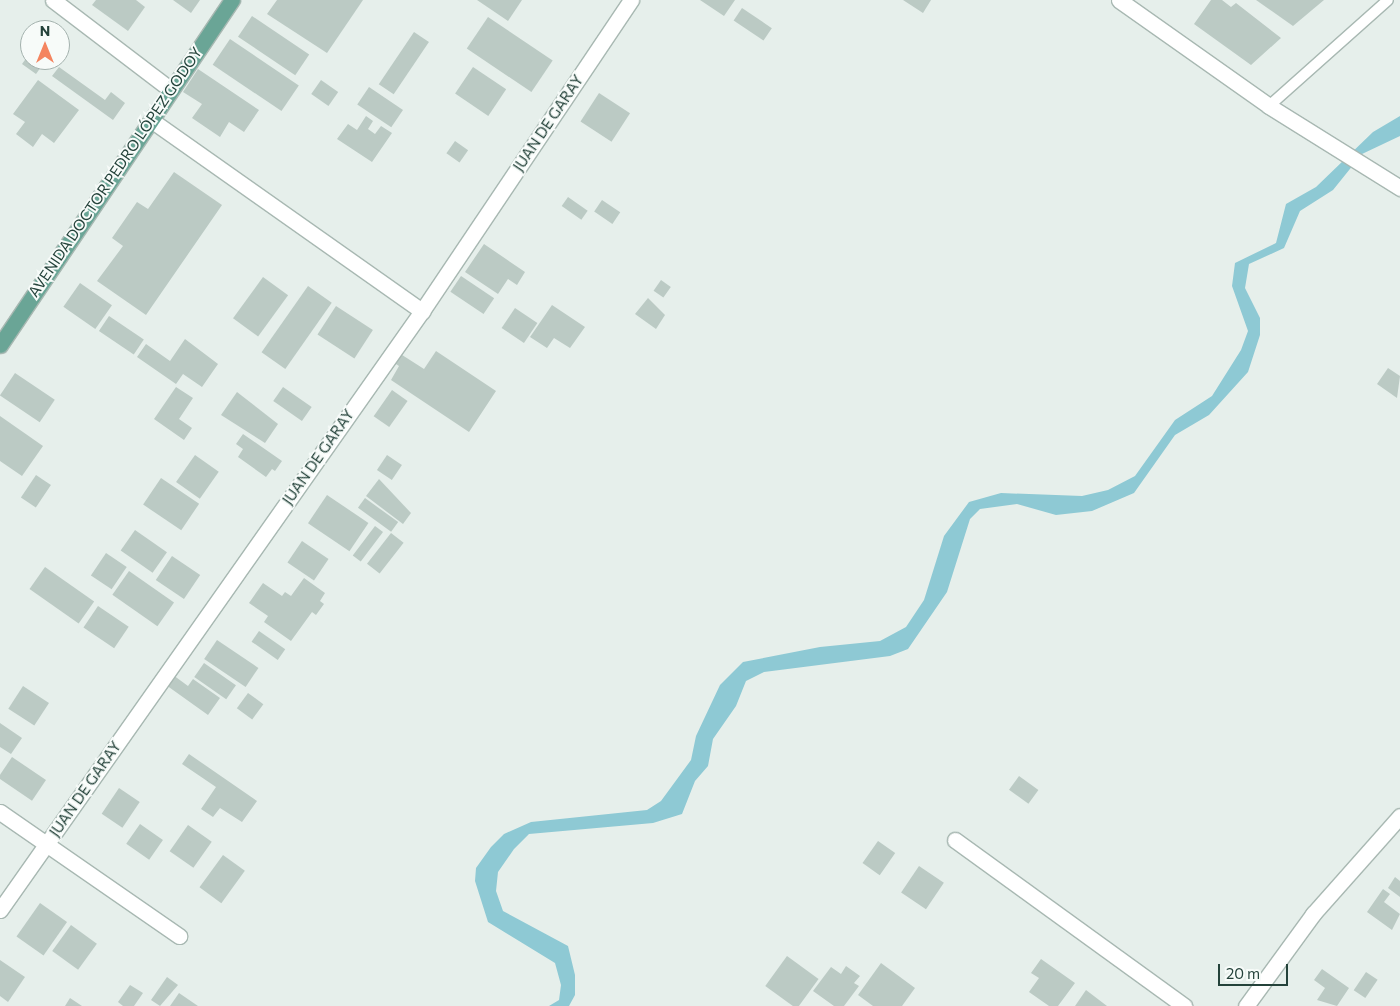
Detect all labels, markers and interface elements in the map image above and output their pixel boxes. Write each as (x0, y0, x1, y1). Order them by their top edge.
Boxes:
north arrow (20, 20, 70, 70)
text: N (40, 22, 50, 39)
street label: AVENIDA DOCTOR PEDRO LÓPEZ GODOY (24, 44, 206, 300)
street label: JUAN DE GARAY (509, 71, 587, 175)
street label: JUAN DE GARAY (278, 406, 358, 508)
street label: JUAN DE GARAY (45, 738, 125, 840)
scale bar (1220, 954, 1290, 986)
text: 20 m (1226, 964, 1260, 982)

